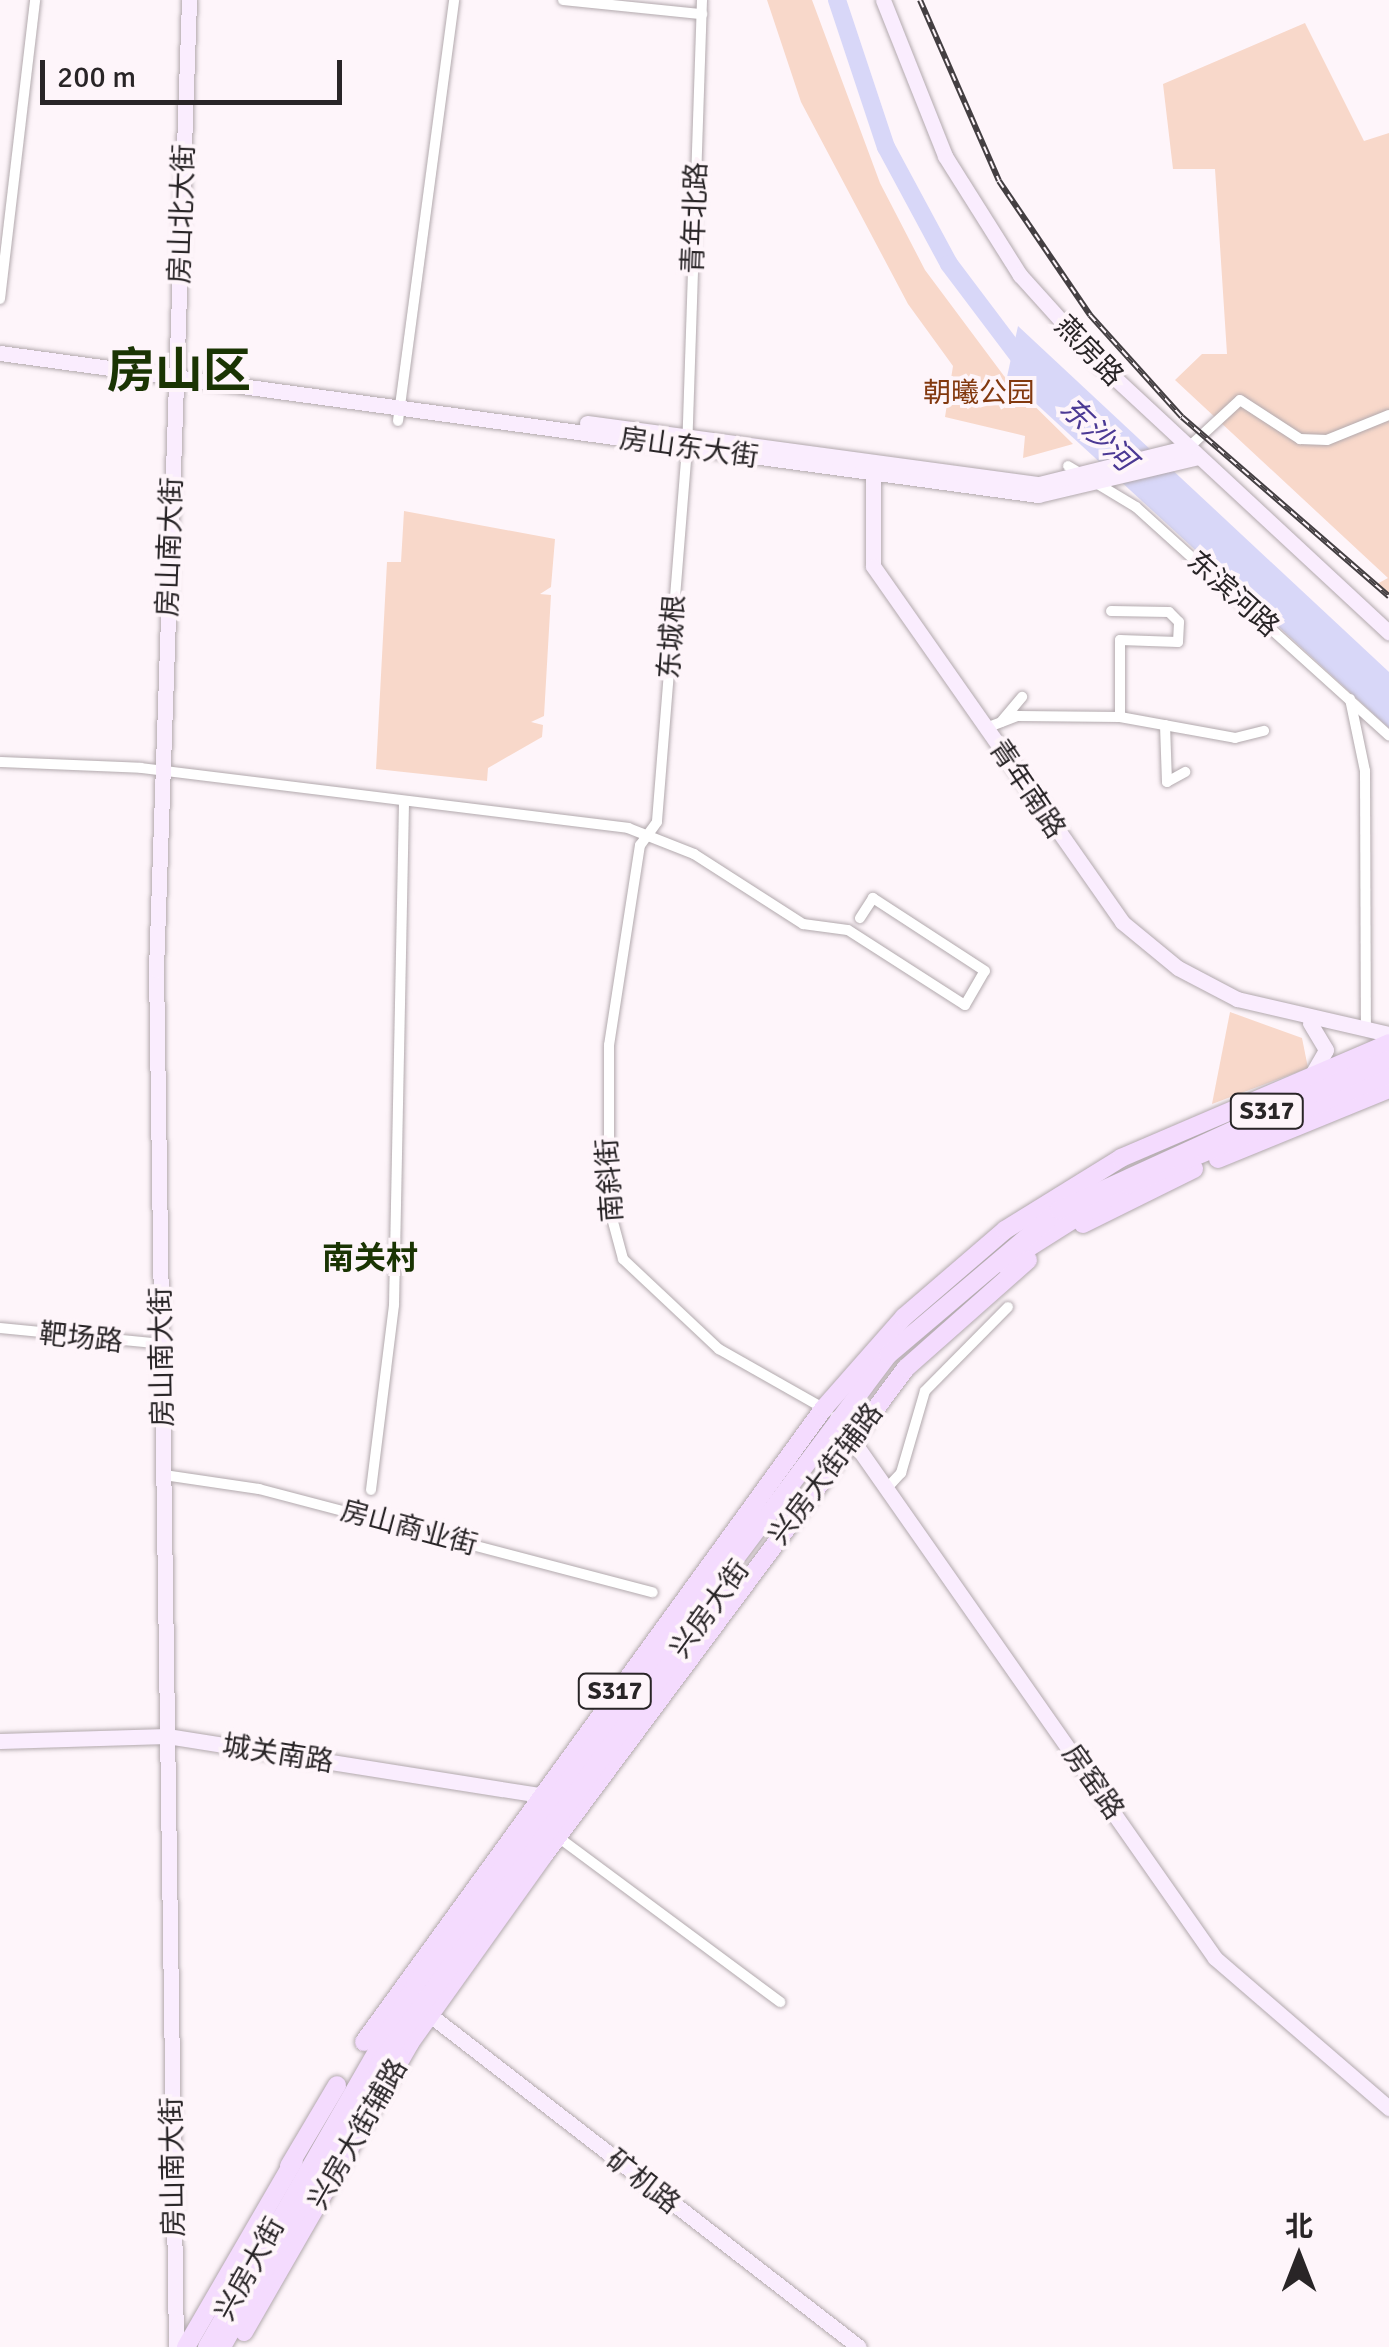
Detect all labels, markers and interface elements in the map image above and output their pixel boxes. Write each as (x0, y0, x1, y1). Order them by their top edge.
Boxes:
scale bar (45, 40, 348, 102)
text: 200 m (57, 59, 136, 96)
street label: 房山北大街 (163, 143, 201, 285)
street label: 青年北路 (676, 161, 714, 275)
street label: 燕房路 (1048, 309, 1130, 393)
district label: 房山区 (107, 343, 251, 401)
park label: 朝曦公园 (923, 376, 1035, 410)
water label: 东沙河 (1052, 391, 1142, 479)
street label: 房山东大街 (617, 422, 761, 474)
street label: 房山南大街 (151, 476, 189, 618)
street label: 东滨河路 (1180, 544, 1286, 644)
street label: 东城根 (652, 594, 692, 680)
street label: 青年南路 (982, 733, 1072, 845)
road number: S317 (1230, 1091, 1304, 1131)
street label: 南斜街 (590, 1137, 630, 1223)
district label: 南关村 (322, 1240, 418, 1278)
street label: 房山南大街 (144, 1287, 180, 1427)
street label: 靶场路 (37, 1317, 125, 1359)
street label: 兴房大街辅路 (762, 1397, 890, 1551)
street label: 房山商业街 (337, 1494, 481, 1562)
street label: 兴房大街 (663, 1554, 757, 1664)
road number: S317 (578, 1671, 652, 1711)
street label: 城关南路 (220, 1729, 336, 1779)
street label: 房窑路 (1055, 1738, 1131, 1826)
street label: 兴房大街辅路 (301, 2053, 415, 2215)
street label: 房山南大街 (155, 2097, 191, 2237)
street label: 矿机路 (600, 2143, 686, 2221)
north arrow (1249, 2207, 1349, 2307)
text: 北 (1285, 2210, 1313, 2244)
street label: 兴房大街 (208, 2212, 292, 2326)

